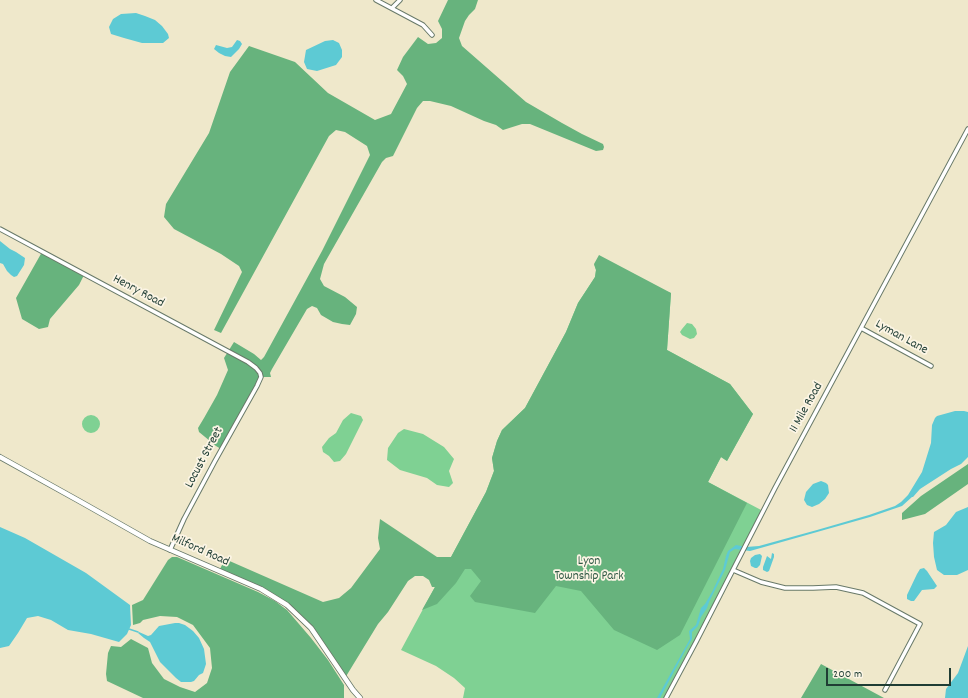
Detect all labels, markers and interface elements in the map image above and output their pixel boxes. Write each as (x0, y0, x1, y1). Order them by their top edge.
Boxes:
street label: Henry Road (110, 272, 166, 312)
street label: Lyman Lane (872, 317, 930, 359)
street label: 11 Mile Road (787, 380, 827, 436)
street label: Locust Street (182, 425, 228, 491)
street label: Milford Road (169, 531, 231, 571)
park label: Lyon Township Park (554, 554, 624, 585)
scale bar (828, 660, 953, 686)
text: 200 m (833, 666, 862, 683)

